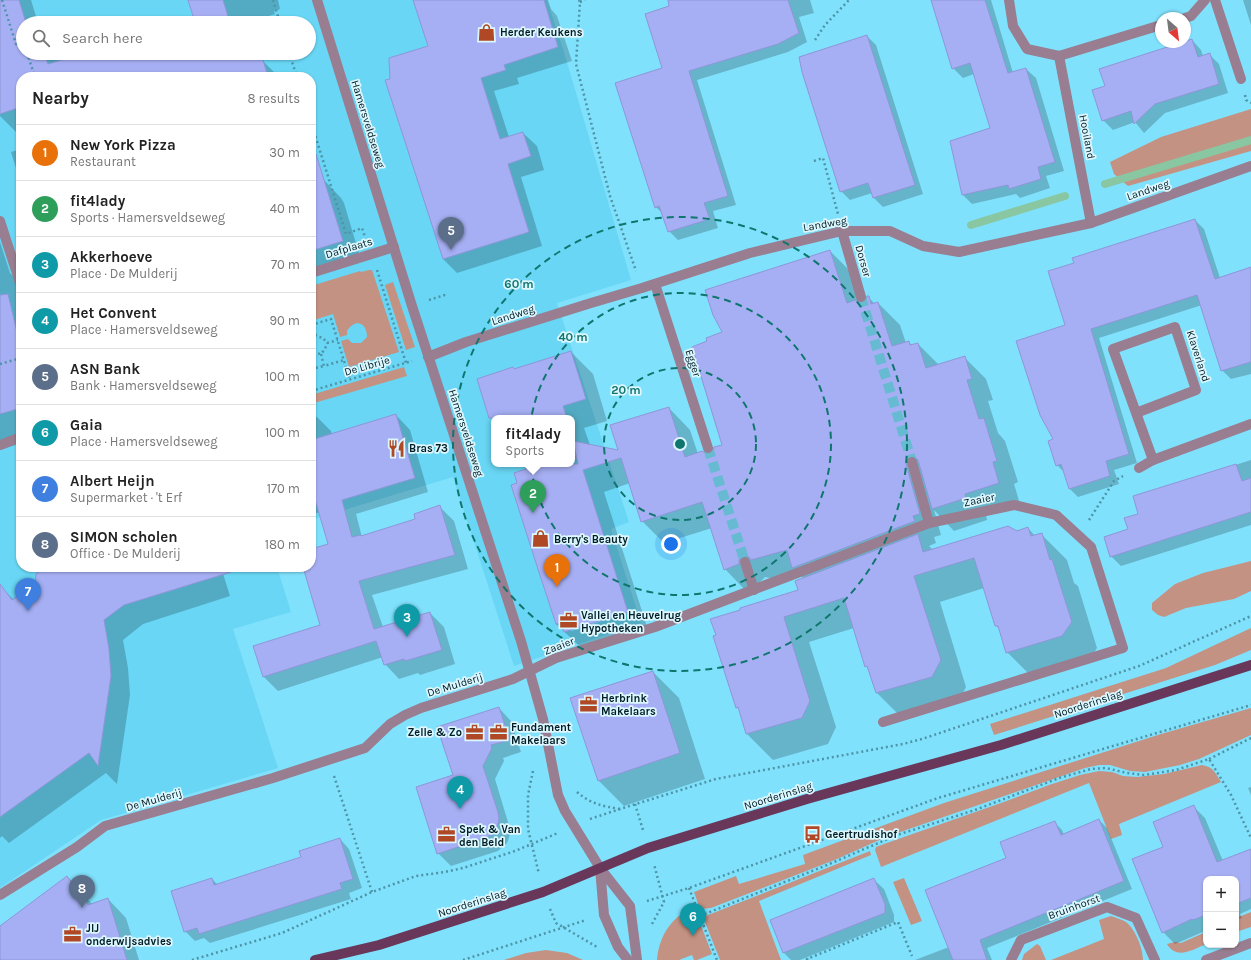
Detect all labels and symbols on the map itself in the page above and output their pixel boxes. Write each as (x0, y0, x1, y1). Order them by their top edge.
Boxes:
north arrow (1155, 12, 1191, 48)
shop icon: Herder Keukens (477, 22, 497, 42)
place label: Herder Keukens (500, 26, 583, 39)
street label: Hamersveldseweg (348, 79, 388, 170)
street label: Hooiland (1076, 114, 1098, 160)
street label: Landweg (1125, 176, 1172, 203)
street label: Landweg (802, 214, 849, 234)
pin: 5 (438, 217, 464, 250)
street label: Dafplaats (324, 235, 374, 261)
street label: Dorser (852, 244, 874, 279)
text: 60 m (504, 277, 534, 291)
street label: Landweg (490, 302, 537, 328)
street label: Klaverland (1184, 329, 1212, 383)
text: 40 m (558, 330, 588, 344)
street label: Egger (682, 348, 704, 378)
street label: De Librije (343, 353, 392, 379)
text: 20 m (611, 383, 641, 397)
street label: Hamersveldseweg (446, 388, 487, 479)
centre of rings (673, 437, 687, 451)
restaurant icon: Bras 73 (386, 438, 406, 458)
place label: Bras 73 (409, 442, 448, 455)
pin: 2 (520, 480, 546, 513)
street label: Zaaier (962, 490, 996, 510)
shop icon: Berry's Beauty (531, 529, 551, 549)
place label: Berry's Beauty (554, 533, 628, 546)
your location (661, 534, 681, 554)
pin: 1 (544, 554, 570, 587)
pin: 7 (15, 578, 41, 611)
pin: 3 (394, 604, 420, 637)
place label: Vallei en Heuvelrug Hypotheken (581, 609, 682, 635)
office icon: Vallei en Heuvelrug Hypotheken (558, 611, 578, 631)
street label: Zaaier (542, 634, 576, 658)
street label: De Mulderij (426, 670, 484, 700)
street label: Noorderinslag (1052, 687, 1124, 721)
place label: Herbrink Makelaars (601, 692, 656, 718)
office icon: Herbrink Makelaars (578, 694, 598, 714)
place label: Fundament Makelaars (511, 721, 572, 747)
office icon: Zelle & Zo (465, 722, 485, 742)
office icon: Fundament Makelaars (488, 723, 508, 743)
place label: Zelle & Zo (407, 726, 462, 739)
pin: 4 (447, 776, 473, 809)
street label: Noorderinslag (742, 779, 814, 813)
street label: De Mulderij (125, 786, 183, 814)
place label: Spek & Van den Beld (459, 823, 521, 849)
bus stop icon: Geertrudishof (802, 824, 822, 844)
office icon: Spek & Van den Beld (436, 825, 456, 845)
place label: Geertrudishof (825, 828, 898, 841)
pin: 8 (69, 875, 95, 908)
street label: Noorderinslag (436, 886, 508, 920)
street label: Bruinhorst (1046, 892, 1102, 922)
pin: 6 (680, 903, 706, 936)
place label: JIJ onderwijsadvies (86, 922, 172, 948)
office icon: JIJ onderwijsadvies (63, 924, 83, 944)

